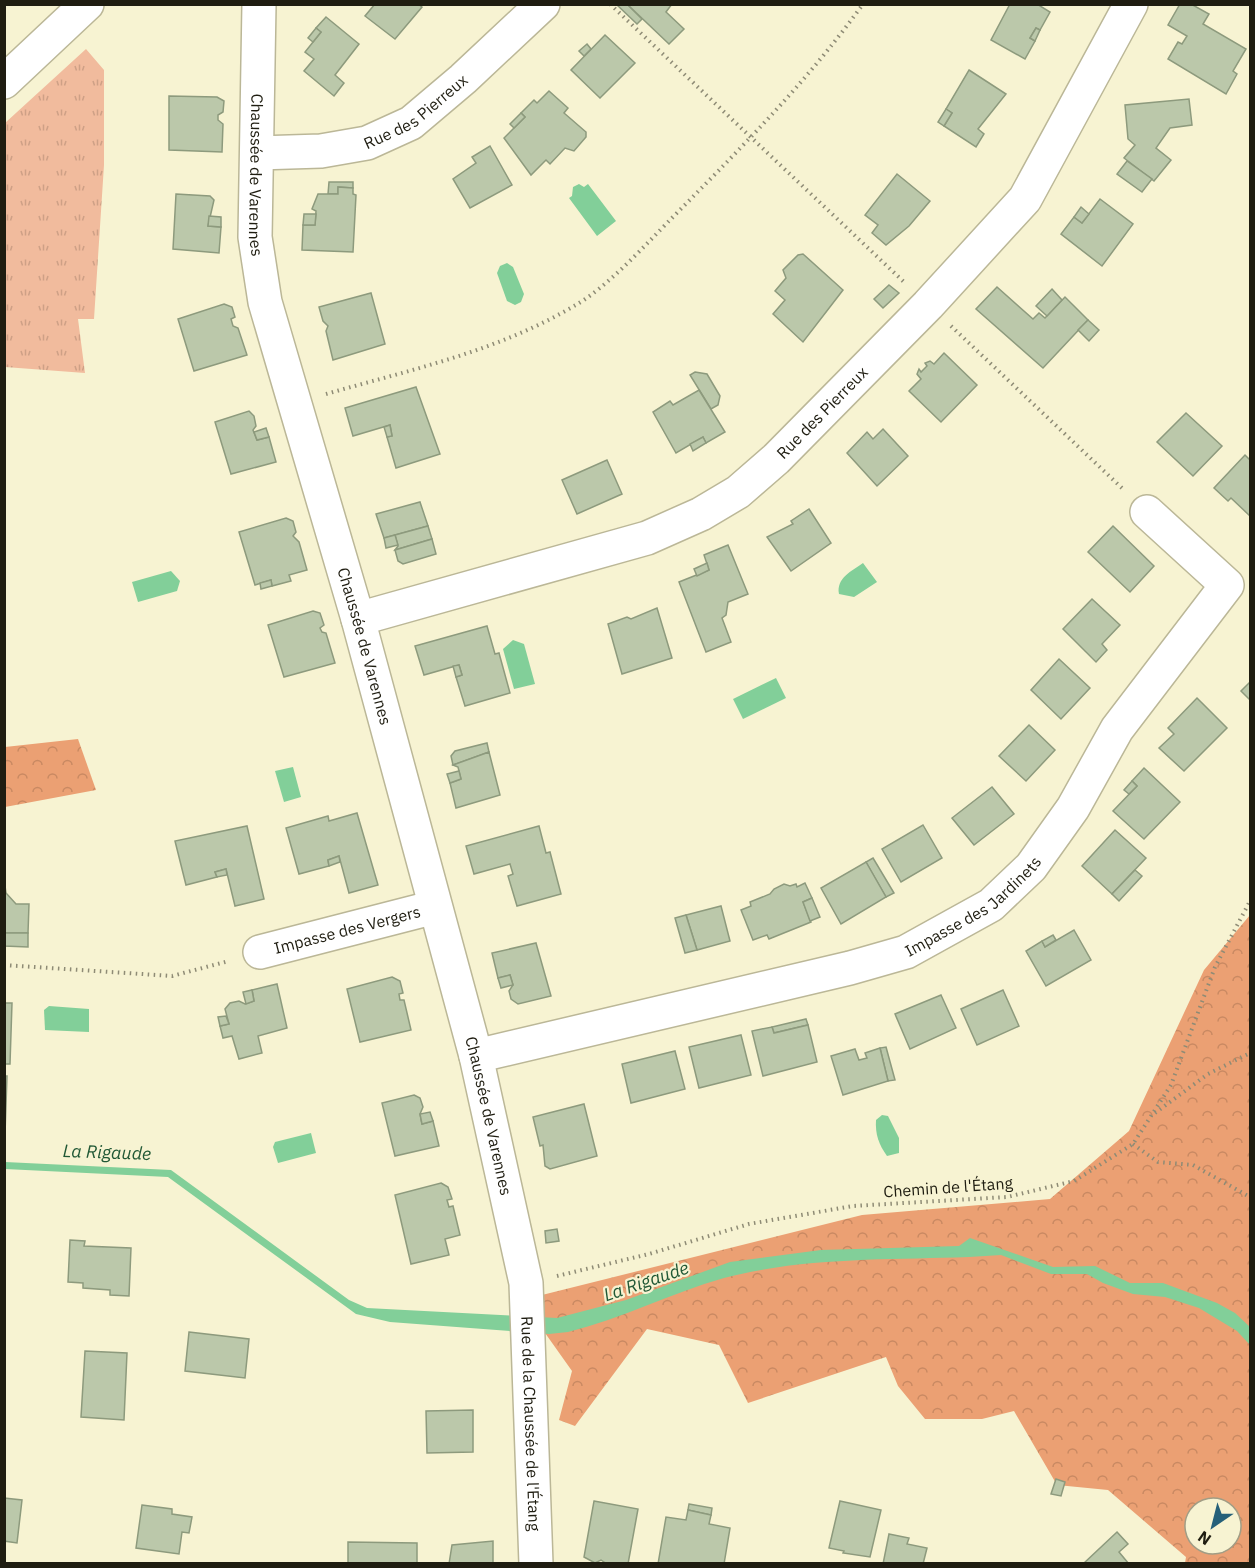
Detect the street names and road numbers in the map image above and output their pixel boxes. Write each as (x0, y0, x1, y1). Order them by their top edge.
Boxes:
street label: Rue des Pierreux (360, 70, 472, 153)
street label: Chaussée de Varennes (245, 94, 268, 258)
street label: Rue des Pierreux (772, 362, 872, 463)
street label: Chaussée de Varennes (333, 565, 396, 727)
street label: Impasse des Jardinets (901, 852, 1045, 961)
street label: Impasse des Vergers (272, 901, 422, 958)
street label: Chaussée de Varennes (461, 1034, 516, 1197)
street label: Chemin de l'Étang (883, 1171, 1014, 1202)
street label: Rue de la Chaussée de l'Étang (517, 1316, 545, 1532)

